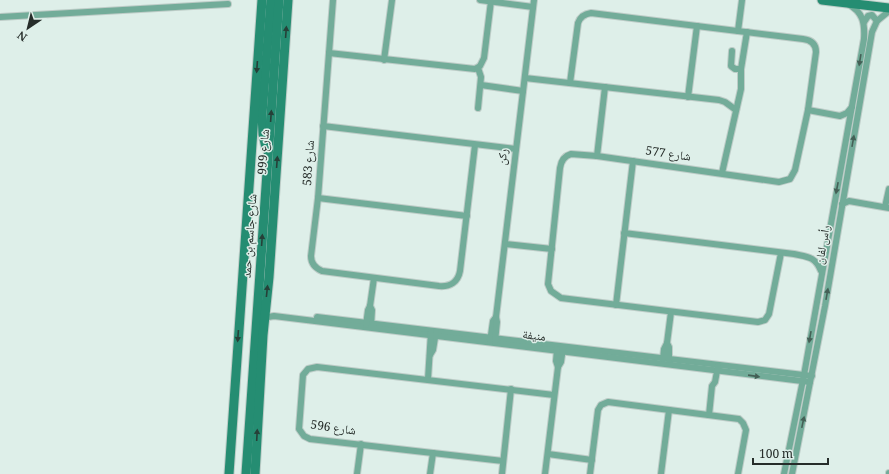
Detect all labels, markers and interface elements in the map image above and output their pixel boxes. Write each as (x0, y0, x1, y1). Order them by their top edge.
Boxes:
north arrow (8, 8, 48, 48)
text: N (14, 25, 32, 45)
one-way arrow (282, 26, 289, 38)
one-way arrow (857, 54, 863, 66)
one-way arrow (254, 61, 261, 73)
one-way arrow (268, 110, 275, 122)
street label: شارع 999 (253, 128, 277, 175)
one-way arrow (850, 135, 856, 147)
street label: شارع 583 (298, 139, 322, 186)
street label: شارع 577 (644, 141, 692, 169)
street label: ركن (493, 147, 515, 167)
one-way arrow (273, 156, 280, 168)
one-way arrow (834, 182, 840, 194)
street label: شارع جاسم بن حمد (238, 193, 264, 279)
street label: رأس لفان (810, 223, 838, 266)
one-way arrow (259, 234, 266, 246)
one-way arrow (264, 285, 270, 298)
one-way arrow (824, 288, 830, 300)
street label: منيفة (521, 325, 547, 349)
one-way arrow (235, 330, 242, 342)
one-way arrow (807, 331, 813, 343)
one-way arrow (748, 373, 760, 379)
street label: شارع 596 (309, 415, 357, 443)
one-way arrow (800, 416, 806, 428)
one-way arrow (254, 429, 261, 441)
scale bar (753, 440, 828, 466)
text: 100 m (759, 445, 793, 466)

